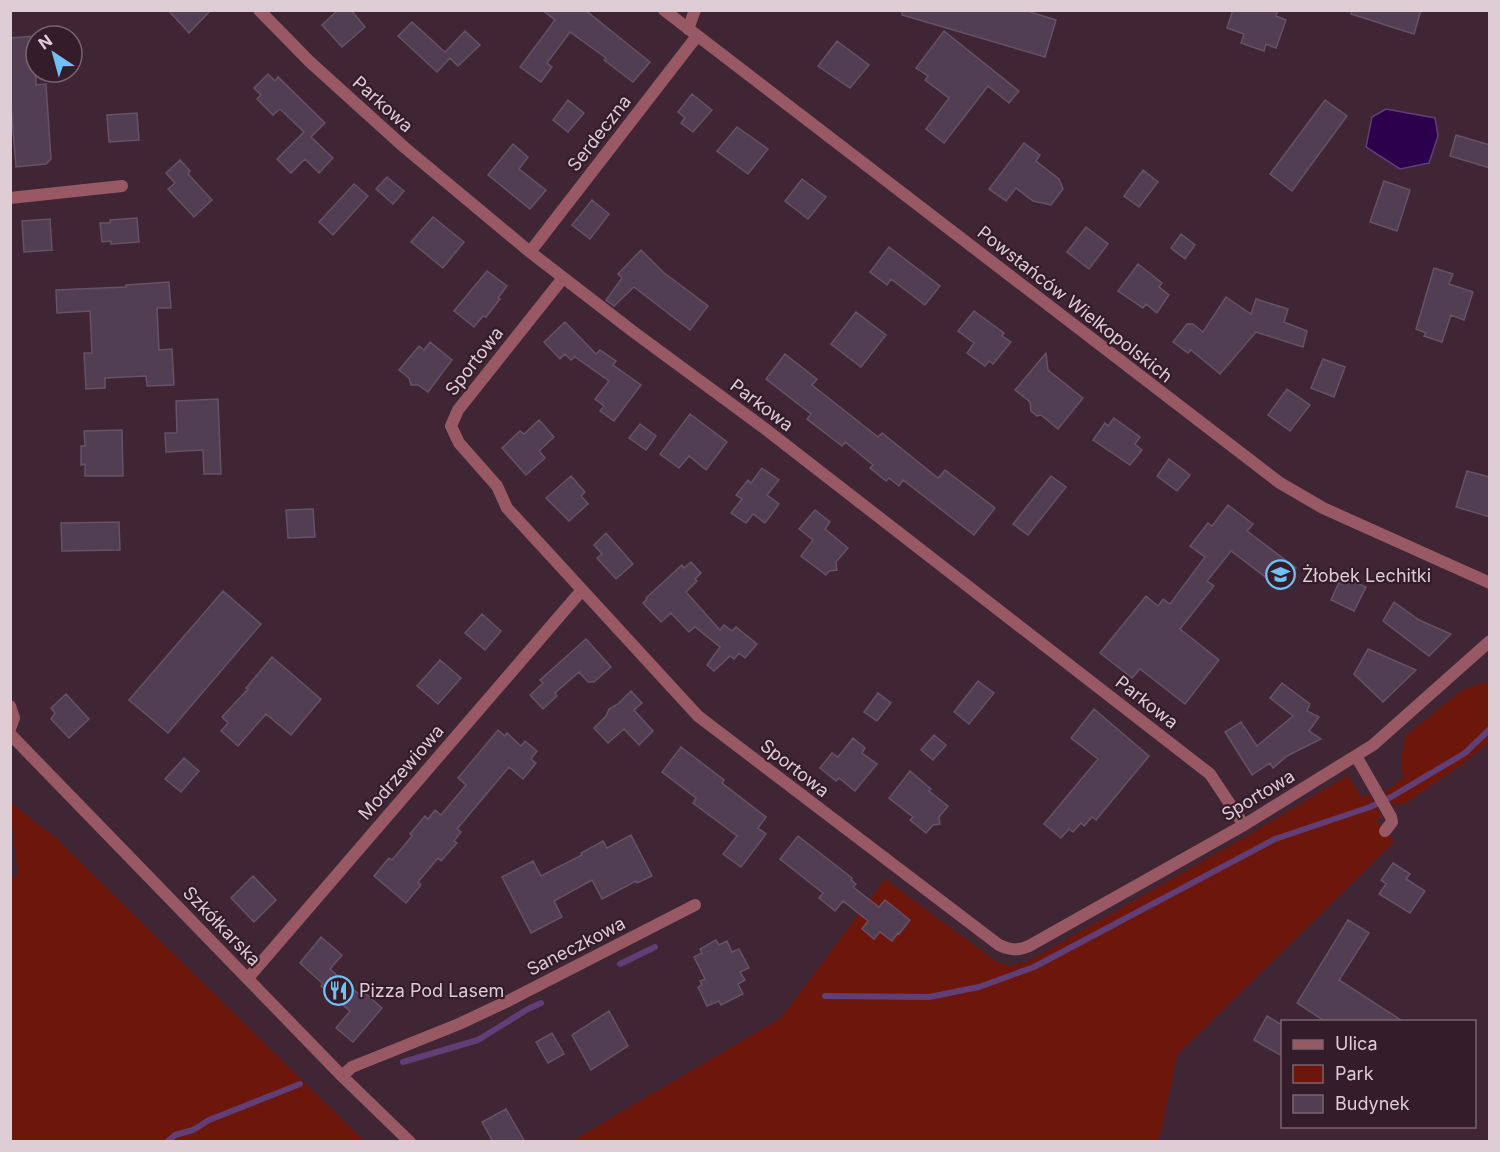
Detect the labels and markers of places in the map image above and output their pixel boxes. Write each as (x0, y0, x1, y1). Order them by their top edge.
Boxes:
school or university icon: Żłobek Lechitki (1265, 559, 1297, 591)
place label: Żłobek Lechitki (1302, 564, 1431, 586)
restaurant icon: Pizza Pod Lasem (322, 974, 354, 1006)
place label: Pizza Pod Lasem (359, 980, 504, 1001)

